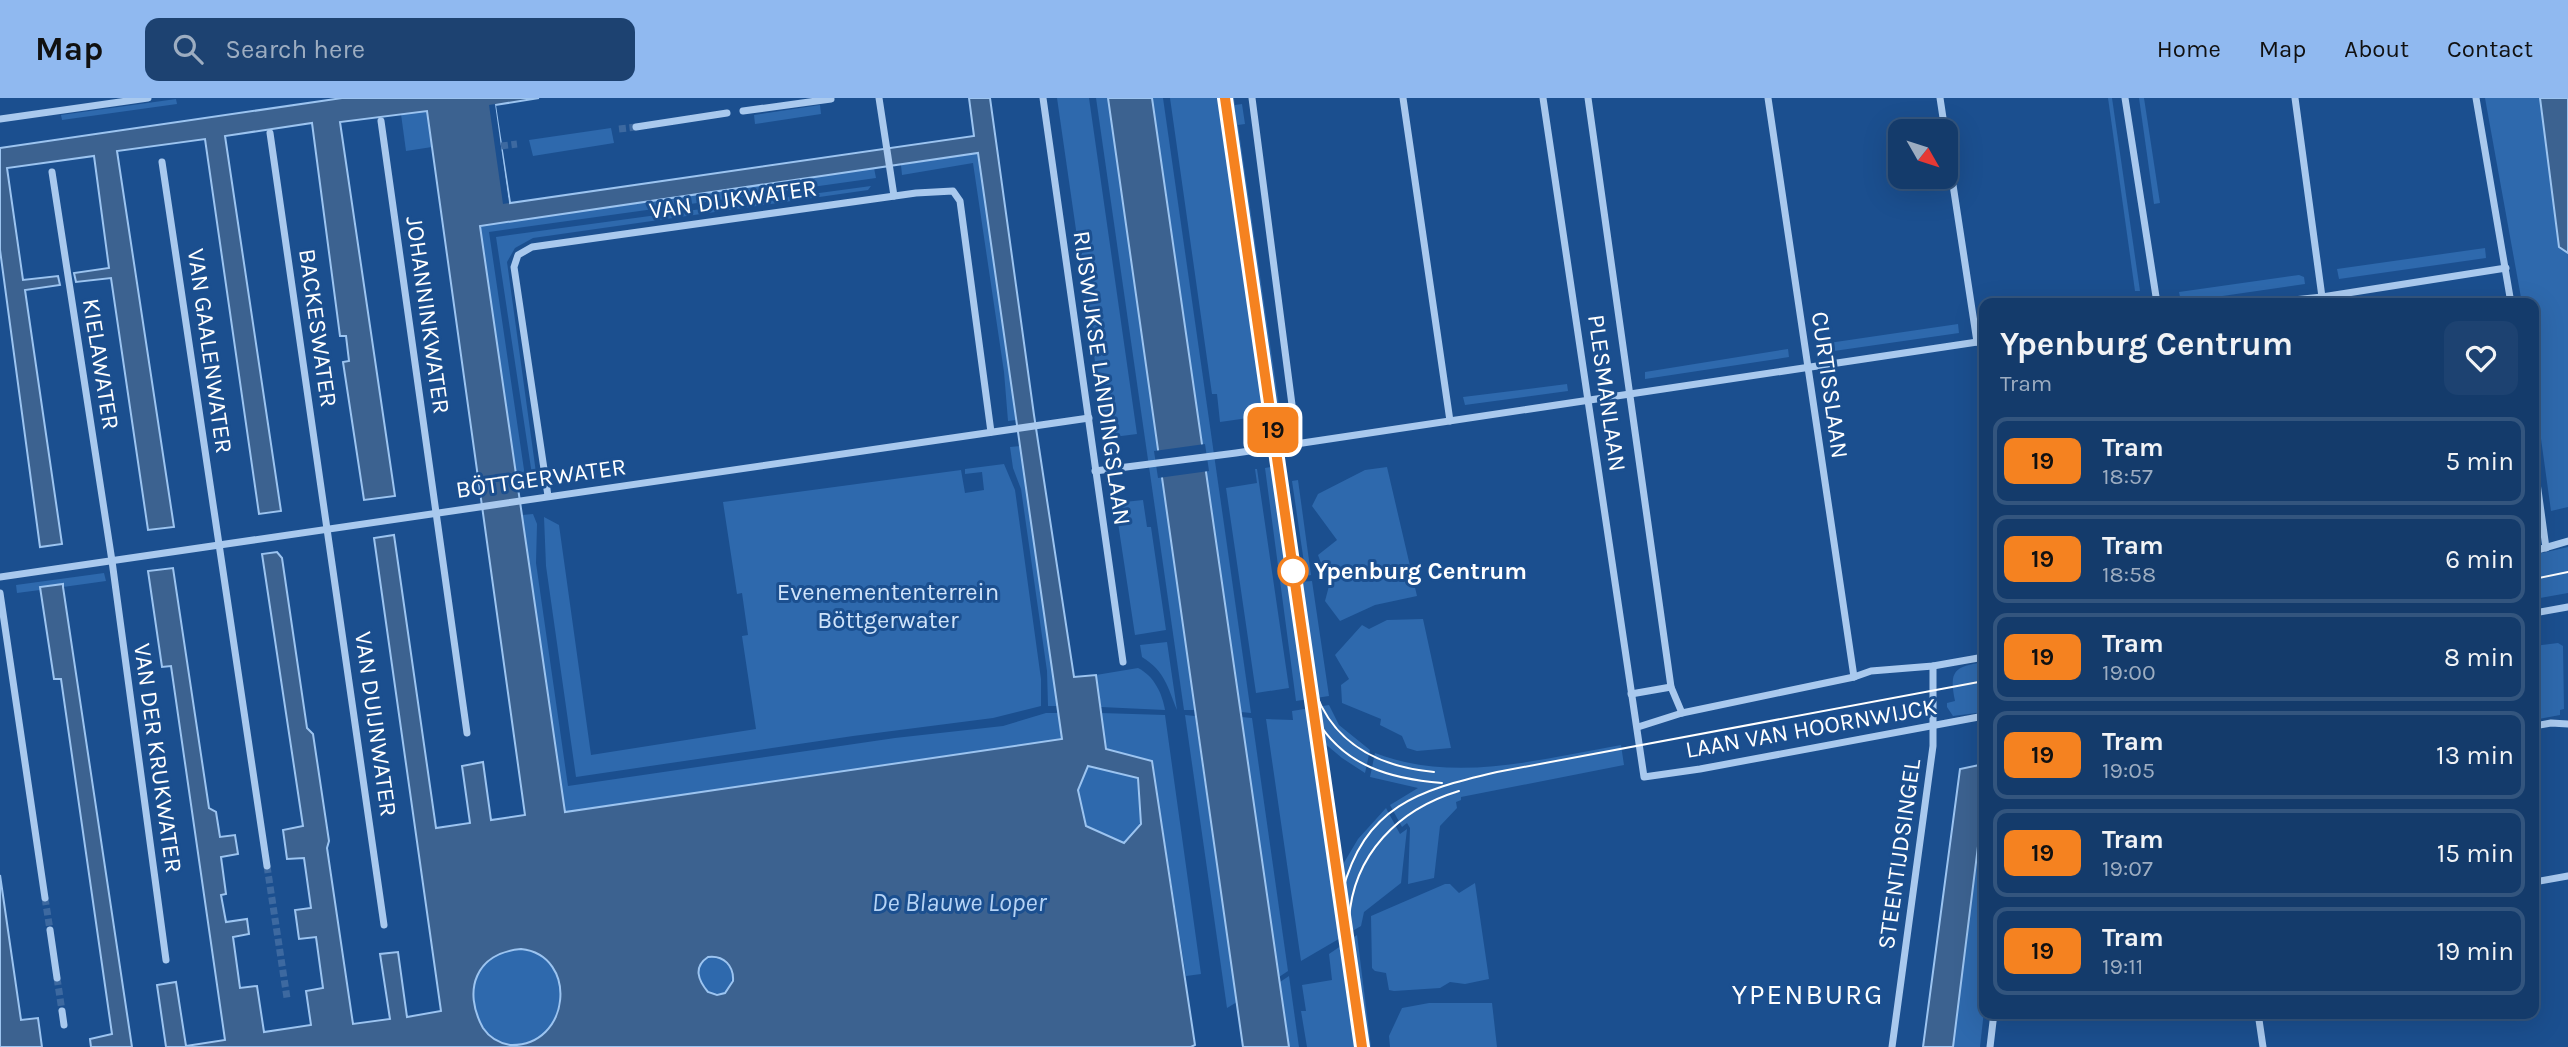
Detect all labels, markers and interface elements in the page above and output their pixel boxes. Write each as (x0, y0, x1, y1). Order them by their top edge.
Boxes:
search box (145, 18, 635, 81)
text: Map (35, 30, 103, 68)
icon: search (169, 30, 207, 68)
text: Search here (225, 34, 365, 65)
text: Home (2157, 35, 2221, 63)
text: Map (2259, 35, 2306, 63)
text: About (2344, 35, 2409, 63)
text: Contact (2447, 35, 2533, 63)
north arrow (1888, 119, 1958, 189)
map controls (1888, 119, 1958, 189)
street label: VAN DIJKWATER (647, 173, 819, 225)
street label: JOHANNINKWATER (400, 214, 456, 416)
street label: RIJSWIJKSE LANDINGSLAAN (1067, 229, 1137, 527)
street label: VAN GAALENWATER (182, 247, 238, 455)
street label: BACKESWATER (293, 247, 343, 409)
street label: KIELAWATER (77, 296, 125, 432)
street label: CURTISSLAAN (1806, 310, 1854, 460)
street label: PLESMANLAAN (1582, 313, 1632, 473)
button: heart (2444, 321, 2518, 395)
text: Ypenburg Centrum (2000, 325, 2293, 363)
text: Tram (2000, 370, 2052, 397)
line badge: 19 (1242, 407, 1304, 453)
text: 19 (1261, 416, 1285, 444)
text: Tram (2102, 432, 2164, 463)
text: 5 min (2445, 446, 2514, 477)
text: 19 (2031, 447, 2054, 475)
street label: BÖTTGERWATER (454, 452, 628, 504)
text: 18:57 (2102, 463, 2153, 490)
text: Tram (2102, 530, 2164, 561)
text: 6 min (2445, 544, 2514, 575)
text: 19 (2031, 545, 2054, 573)
marker: Ypenburg Centrum (1278, 556, 1308, 586)
place label: Ypenburg Centrum (1314, 557, 1527, 585)
text: 18:58 (2102, 561, 2156, 588)
park label: Evenemententerrein Böttgerwater (777, 578, 999, 634)
text: Tram (2102, 628, 2164, 659)
street label: VAN DUIJNWATER (349, 630, 403, 818)
street label: VAN DER KRUKWATER (128, 641, 188, 875)
text: 8 min (2444, 642, 2514, 673)
text: 19 (2031, 643, 2054, 671)
text: 19:00 (2102, 659, 2156, 686)
street label: LAAN VAN HOORNWIJCK (1683, 692, 1939, 764)
text: Tram (2102, 726, 2164, 757)
text: 13 min (2436, 740, 2514, 771)
text: 19 (2031, 741, 2054, 769)
street label: STEENTIJDSINGEL (1872, 756, 1926, 951)
text: 19:05 (2102, 757, 2155, 784)
text: Tram (2102, 824, 2164, 855)
text: 15 min (2437, 838, 2514, 869)
text: 19 (2031, 839, 2054, 867)
text: 19:07 (2102, 855, 2153, 882)
water label: De Blauwe Loper (872, 887, 1047, 918)
text: Tram (2102, 922, 2164, 953)
text: 19 min (2436, 936, 2514, 967)
text: 19 (2031, 937, 2054, 965)
text: 19:11 (2102, 953, 2143, 980)
district label: YPENBURG (1732, 978, 1884, 1011)

